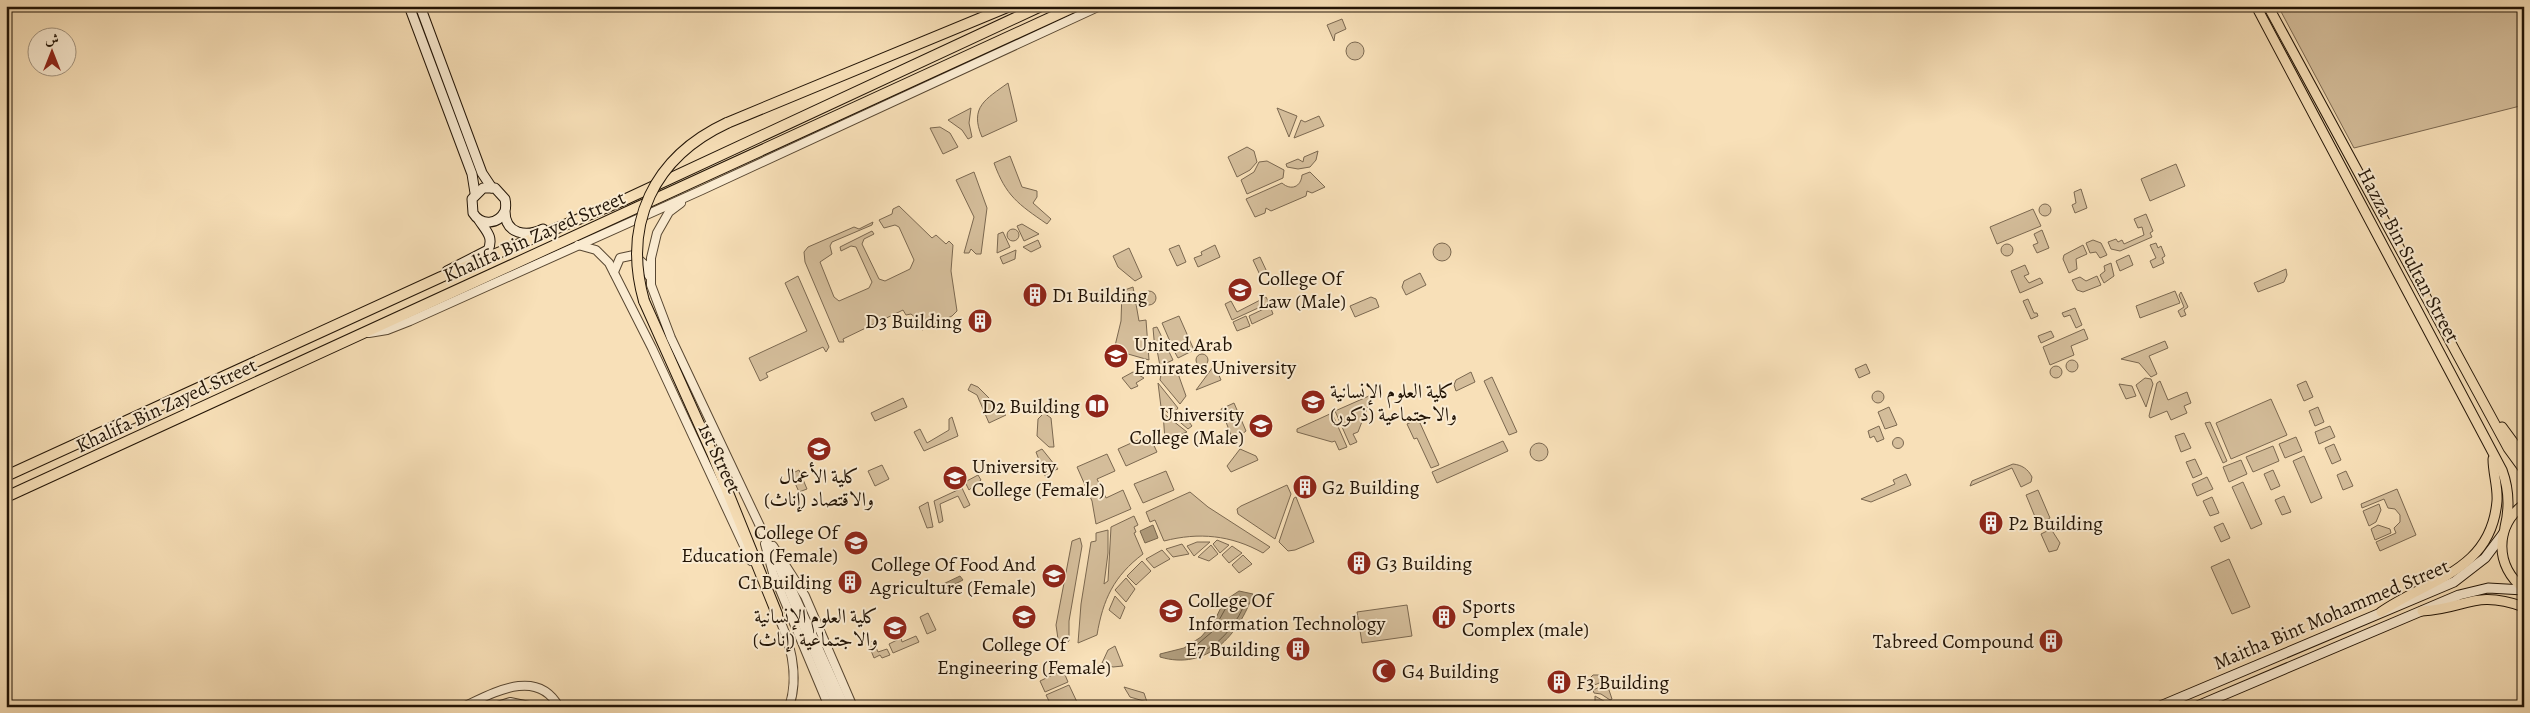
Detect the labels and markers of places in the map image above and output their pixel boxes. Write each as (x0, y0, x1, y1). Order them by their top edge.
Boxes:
place label: College Of Law (Male) (1258, 265, 1346, 315)
school or university icon: College Of Law (Male) (1227, 277, 1253, 303)
building icon: D1 Building (1022, 282, 1048, 308)
place label: D1 Building (1052, 282, 1148, 309)
place label: D3 Building (865, 308, 962, 335)
building icon: D3 Building (967, 308, 993, 334)
place label: United Arab Emirates University (1134, 331, 1297, 381)
school or university icon: United Arab Emirates University (1103, 343, 1129, 369)
place label: كلية العلوم الإنسانية والاجتماعية (ذكور) (1330, 378, 1457, 428)
school or university icon: كلية العلوم الإنسانية والاجتماعية (ذكور) (1300, 389, 1326, 415)
place label: D2 Building (982, 393, 1080, 420)
library icon: D2 Building (1084, 393, 1110, 419)
place label: University College (Male) (1130, 401, 1245, 451)
school or university icon: University College (Male) (1248, 413, 1274, 439)
school or university icon: كلية الأعمال والاقتصاد (إناث) (806, 436, 832, 462)
place label: University College (Female) (972, 453, 1105, 503)
place label: كلية الأعمال والاقتصاد (إناث) (764, 461, 874, 513)
school or university icon: University College (Female) (942, 465, 968, 491)
building icon: G2 Building (1292, 474, 1318, 500)
place label: G2 Building (1322, 474, 1419, 501)
building icon: P2 Building (1978, 510, 2004, 536)
place label: P2 Building (2008, 510, 2103, 537)
place label: College Of Education (Female) (681, 519, 841, 569)
school or university icon: College Of Education (Female) (843, 530, 869, 556)
building icon: G3 Building (1346, 550, 1372, 576)
place label: G3 Building (1376, 550, 1472, 577)
place label: College Of Food And Agriculture (Female) (869, 551, 1036, 601)
school or university icon: College Of Food And Agriculture (Female) (1041, 563, 1067, 589)
place label: C1 Building (738, 569, 832, 596)
building icon: C1 Building (837, 569, 863, 595)
place label: College Of Information Technology (1188, 587, 1387, 637)
place label: Sports Complex (male) (1462, 593, 1589, 643)
school or university icon: College Of Information Technology (1158, 598, 1184, 624)
place label: كلية العلوم الإنسانية والاجتماعية (إناث) (753, 603, 878, 653)
school or university icon: College Of Engineering (Female) (1011, 604, 1037, 630)
building icon: Sports Complex (male) (1431, 604, 1457, 630)
school or university icon: كلية العلوم الإنسانية والاجتماعية (إناث) (882, 615, 908, 641)
place label: Tabreed Compound (1873, 628, 2034, 655)
building icon: Tabreed Compound (2038, 628, 2064, 654)
place label: College Of Engineering (Female) (937, 631, 1111, 681)
place label: E7 Building (1185, 636, 1280, 663)
building icon: E7 Building (1285, 636, 1311, 662)
mosque icon: G4 Building (1371, 658, 1397, 684)
place label: G4 Building (1402, 658, 1499, 685)
building icon: F3 Building (1546, 669, 1572, 695)
place label: F3 Building (1576, 669, 1669, 696)

